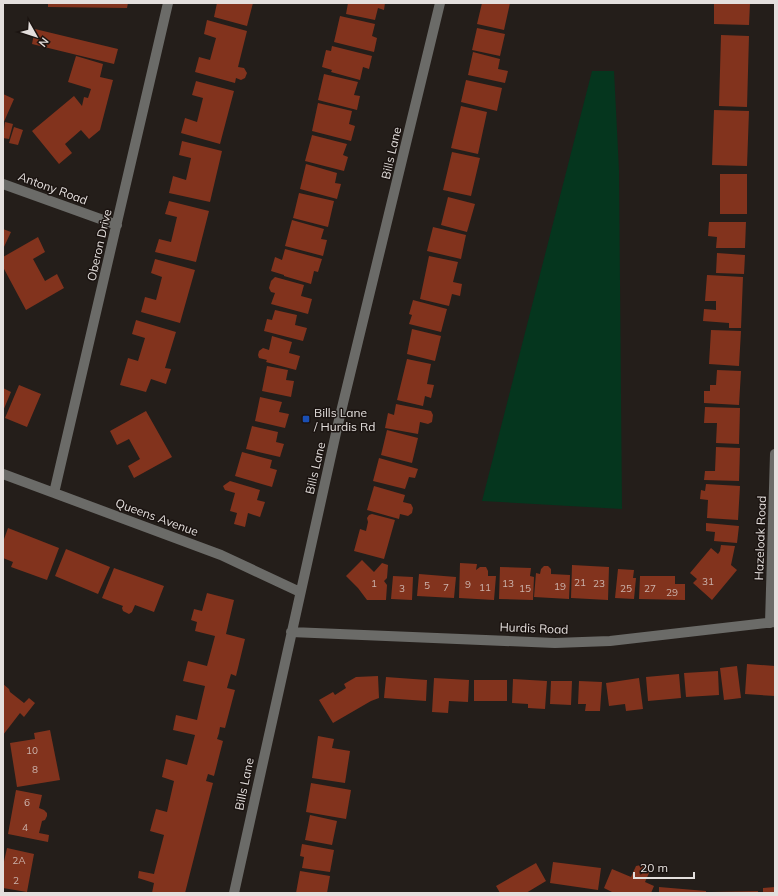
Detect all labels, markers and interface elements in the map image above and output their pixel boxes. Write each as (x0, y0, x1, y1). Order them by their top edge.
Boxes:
north arrow (16, 16, 56, 56)
text: N (36, 35, 52, 50)
street label: Bills Lane (378, 125, 404, 181)
street label: Antony Road (16, 169, 90, 207)
street label: Oberon Drive (83, 208, 115, 282)
place label: Bills Lane / Hurdis Rd (313, 405, 375, 434)
marker: Bills Lane / Hurdis Rd (301, 414, 311, 424)
street label: Bills Lane (302, 440, 328, 496)
street label: Queens Avenue (113, 495, 201, 539)
street label: Hazeloak Road (751, 495, 769, 581)
house number: 31 (702, 575, 714, 588)
house number: 21 (574, 576, 586, 589)
house number: 1 (371, 577, 377, 590)
house number: 13 (502, 577, 514, 590)
house number: 23 (593, 577, 605, 590)
house number: 9 (465, 578, 471, 591)
house number: 5 (424, 579, 430, 592)
house number: 19 (554, 580, 566, 593)
house number: 7 (443, 581, 449, 594)
house number: 11 (479, 581, 491, 594)
house number: 3 (399, 582, 405, 595)
house number: 15 (519, 582, 531, 595)
house number: 25 (620, 582, 632, 595)
house number: 27 (644, 582, 656, 595)
house number: 29 (666, 586, 678, 599)
street label: Hurdis Road (499, 619, 569, 637)
house number: 10 (26, 744, 38, 757)
street label: Bills Lane (231, 756, 257, 812)
house number: 8 (32, 763, 38, 776)
house number: 6 (24, 796, 30, 809)
house number: 4 (22, 821, 28, 834)
house number: 2A (12, 854, 26, 867)
scale bar (634, 854, 694, 880)
text: 20 m (640, 860, 668, 875)
house number: 2 (13, 874, 19, 887)

